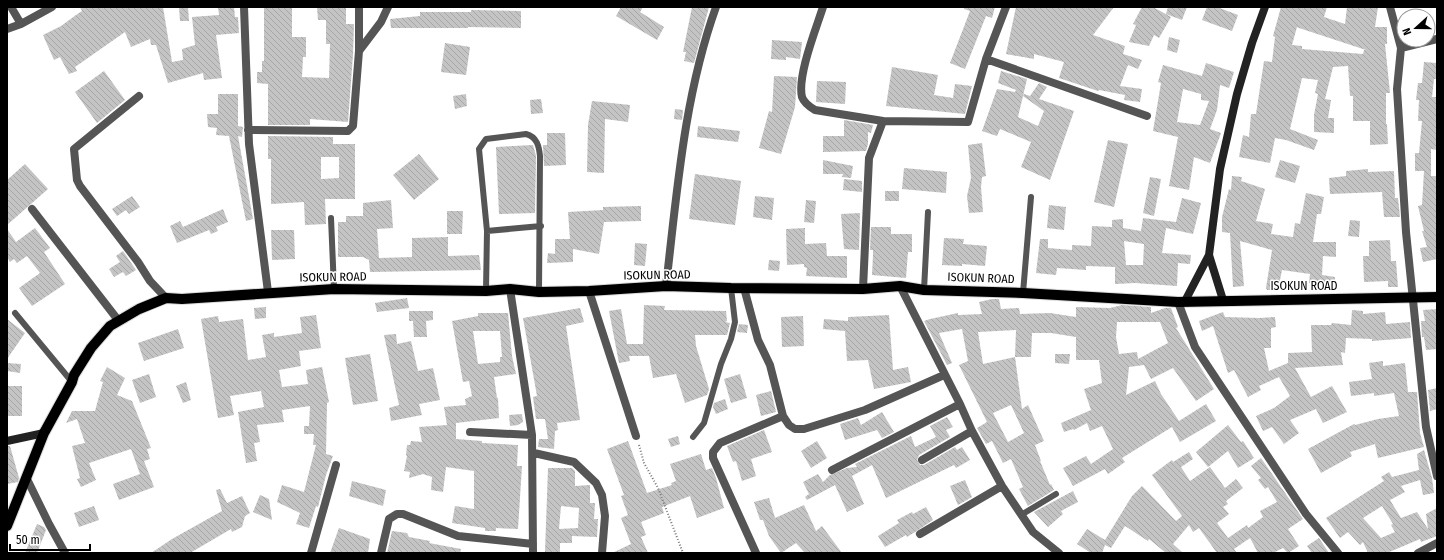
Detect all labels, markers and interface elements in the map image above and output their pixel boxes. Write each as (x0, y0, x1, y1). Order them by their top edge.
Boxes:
north arrow (1396, 8, 1436, 48)
text: N (1400, 26, 1414, 37)
street label: ISOKUN ROAD (623, 267, 691, 283)
street label: ISOKUN ROAD (299, 269, 367, 285)
street label: ISOKUN ROAD (947, 270, 1015, 286)
street label: ISOKUN ROAD (1270, 279, 1338, 293)
scale bar (10, 526, 90, 552)
text: 50 m (16, 533, 40, 547)

